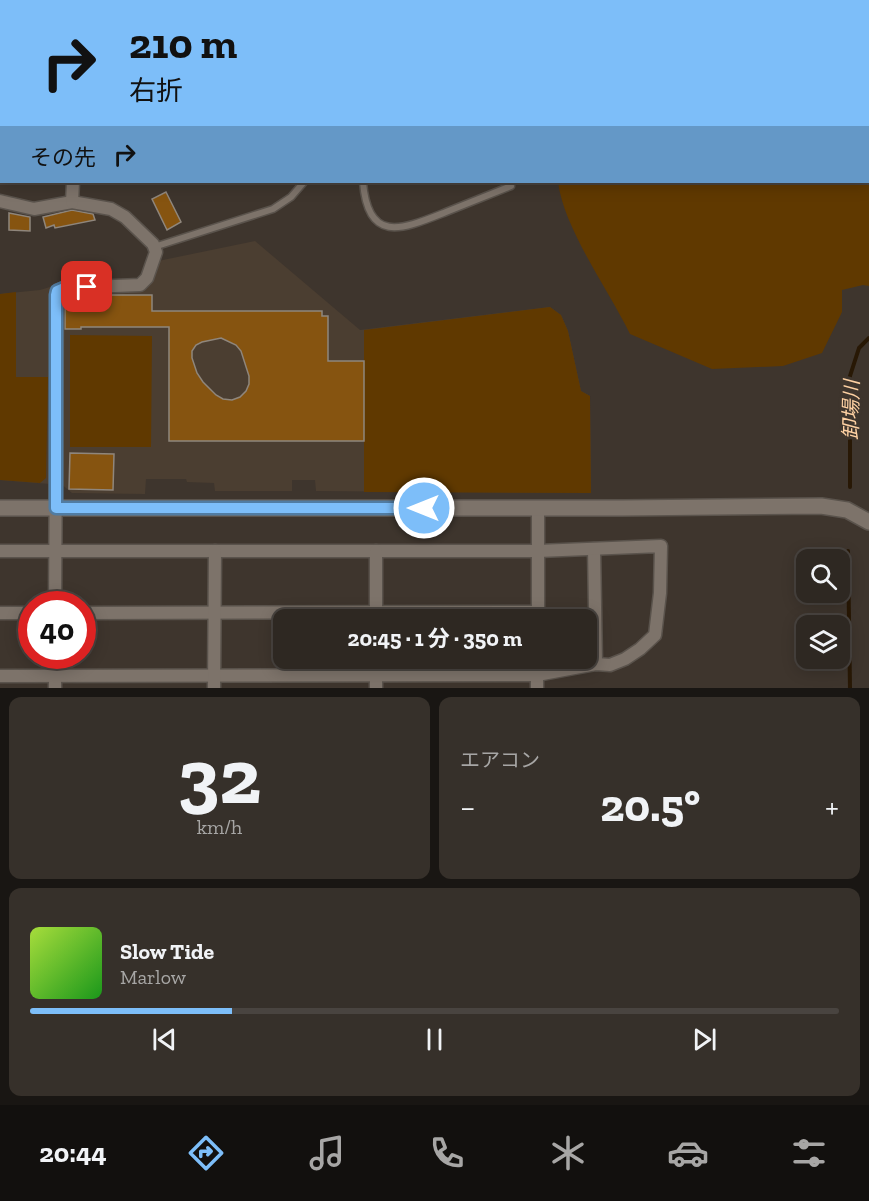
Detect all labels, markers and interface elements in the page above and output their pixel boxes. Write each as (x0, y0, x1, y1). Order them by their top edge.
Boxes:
text: 210 m (129, 18, 237, 69)
icon: right (30, 24, 108, 102)
text: 右折 (129, 75, 183, 107)
icon: right (108, 138, 141, 171)
text: その先 (30, 144, 96, 171)
pin (61, 261, 112, 312)
icon: arrive (70, 270, 103, 303)
water label: 卸場川 (838, 378, 864, 440)
position arrow (392, 476, 456, 540)
map controls (796, 549, 850, 669)
button: search (796, 549, 850, 603)
speed limit sign: 40 (18, 591, 96, 669)
button: layers (796, 615, 850, 669)
text: 20:45 · 1 分 · 350 m (348, 625, 522, 652)
text: 32 (178, 729, 261, 823)
text: エアコン (460, 748, 540, 772)
text: 20.5° (600, 779, 700, 833)
text: − (460, 787, 475, 826)
text: + (825, 787, 839, 826)
text: km/h (197, 815, 242, 839)
text: Slow Tide (120, 938, 214, 965)
text: Marlow (120, 965, 186, 989)
icon: previous (148, 1023, 181, 1056)
icon: pause (418, 1023, 451, 1056)
icon: next (688, 1023, 721, 1056)
icon: directions (185, 1132, 227, 1174)
icon: music (306, 1132, 348, 1174)
icon: phone (426, 1132, 468, 1174)
icon: climate (547, 1132, 589, 1174)
icon: car (667, 1132, 709, 1174)
icon: filters (788, 1132, 830, 1174)
text: 20:44 (39, 1137, 107, 1169)

